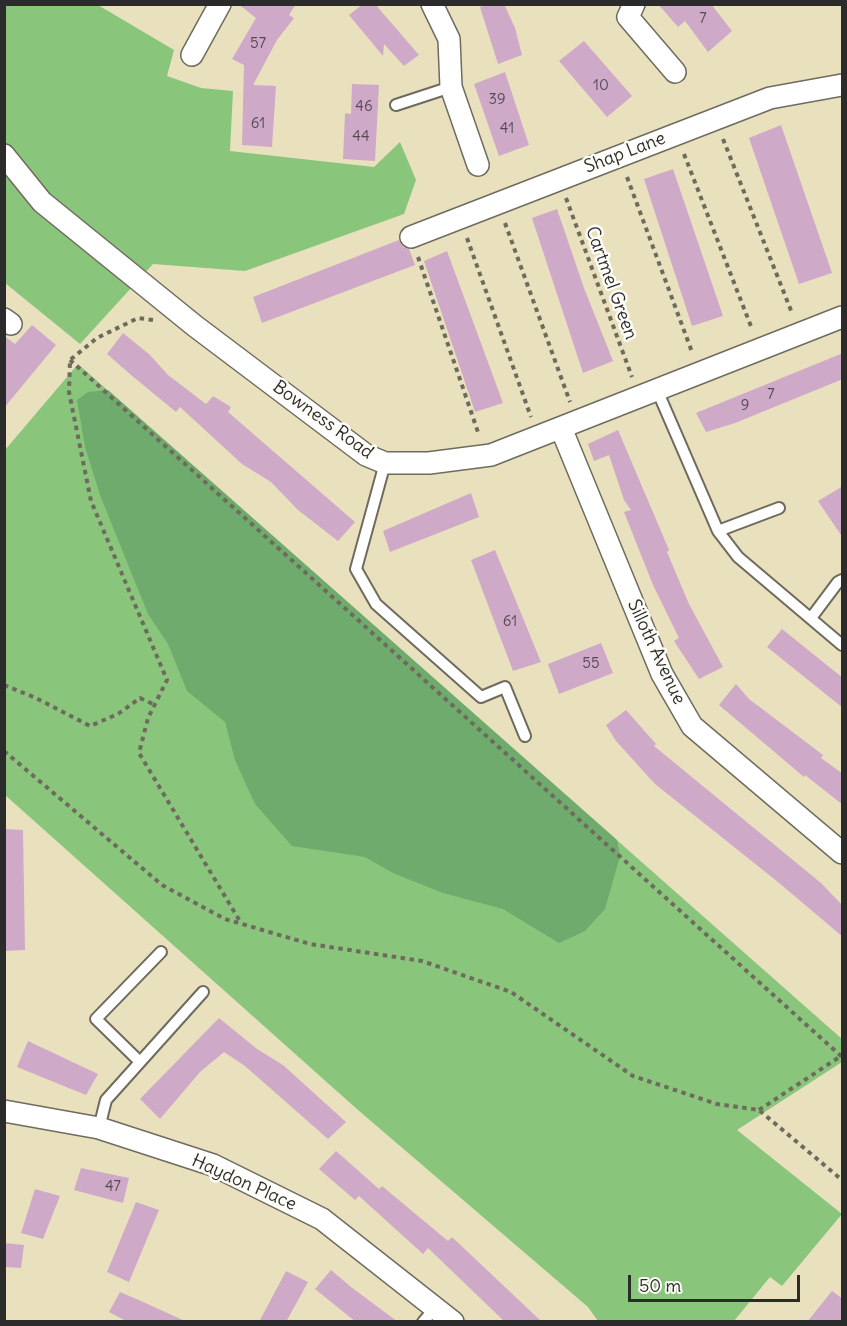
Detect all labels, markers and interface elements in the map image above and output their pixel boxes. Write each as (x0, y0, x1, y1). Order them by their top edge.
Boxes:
house number: 7 (699, 10, 707, 28)
house number: 57 (250, 35, 266, 53)
house number: 10 (593, 77, 609, 95)
house number: 39 (488, 91, 506, 109)
house number: 46 (355, 98, 373, 116)
house number: 61 (251, 115, 265, 133)
house number: 41 (500, 120, 514, 138)
house number: 44 (352, 128, 370, 146)
street label: Shap Lane (581, 128, 669, 178)
street label: Cartmel Green (581, 223, 641, 343)
street label: Bowness Road (268, 376, 378, 464)
house number: 7 (767, 386, 775, 404)
house number: 9 (741, 397, 749, 415)
street label: Silloth Avenue (622, 596, 690, 708)
house number: 61 (503, 613, 517, 631)
house number: 55 (582, 655, 600, 673)
street label: Haydon Place (188, 1150, 300, 1216)
house number: 47 (105, 1178, 121, 1196)
scale bar (631, 1263, 804, 1301)
text: 50 m (639, 1274, 681, 1297)

